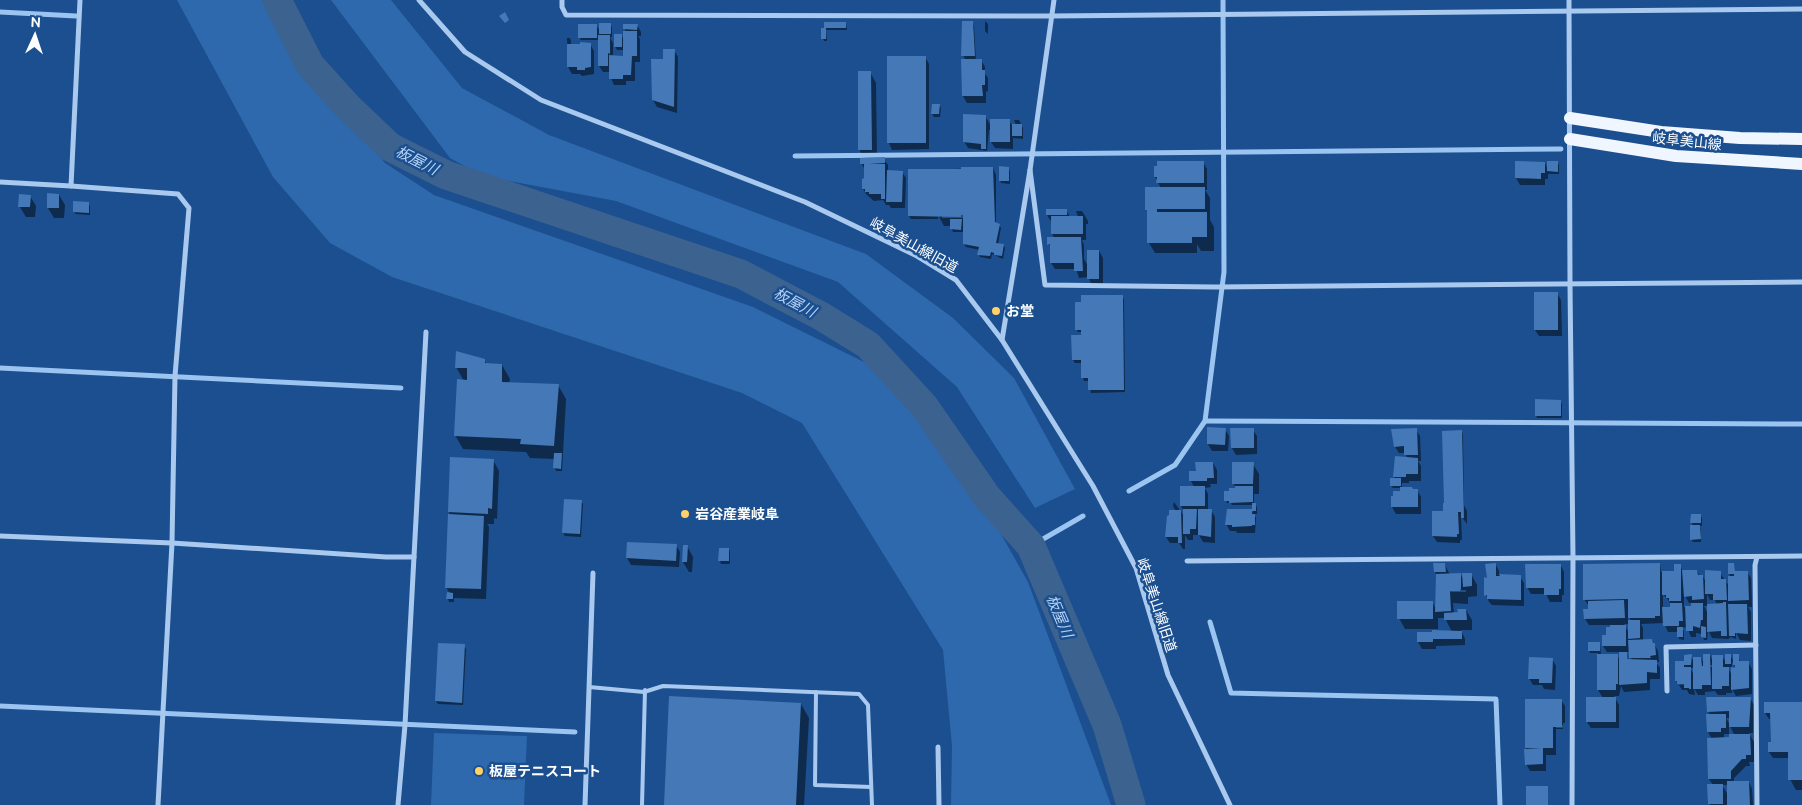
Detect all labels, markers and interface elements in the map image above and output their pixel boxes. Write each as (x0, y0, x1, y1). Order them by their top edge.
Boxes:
north arrow (10, 10, 60, 60)
text: N (30, 14, 41, 30)
street label: 岐阜美山線 (1651, 129, 1723, 153)
water label: 板屋川 (393, 142, 443, 179)
street label: 岐阜美山線旧道 (867, 214, 961, 276)
water label: 板屋川 (771, 284, 821, 321)
place label: お堂 (1006, 303, 1034, 319)
marker: お堂 (990, 305, 1002, 317)
place label: 岩谷産業岐阜 (695, 506, 779, 522)
marker: 岩谷産業岐阜 (679, 508, 691, 520)
street label: 岐阜美山線旧道 (1134, 556, 1180, 654)
water label: 板屋川 (1043, 592, 1077, 642)
place label: 板屋テニスコート (489, 763, 601, 779)
marker: 板屋テニスコート (473, 765, 485, 777)

